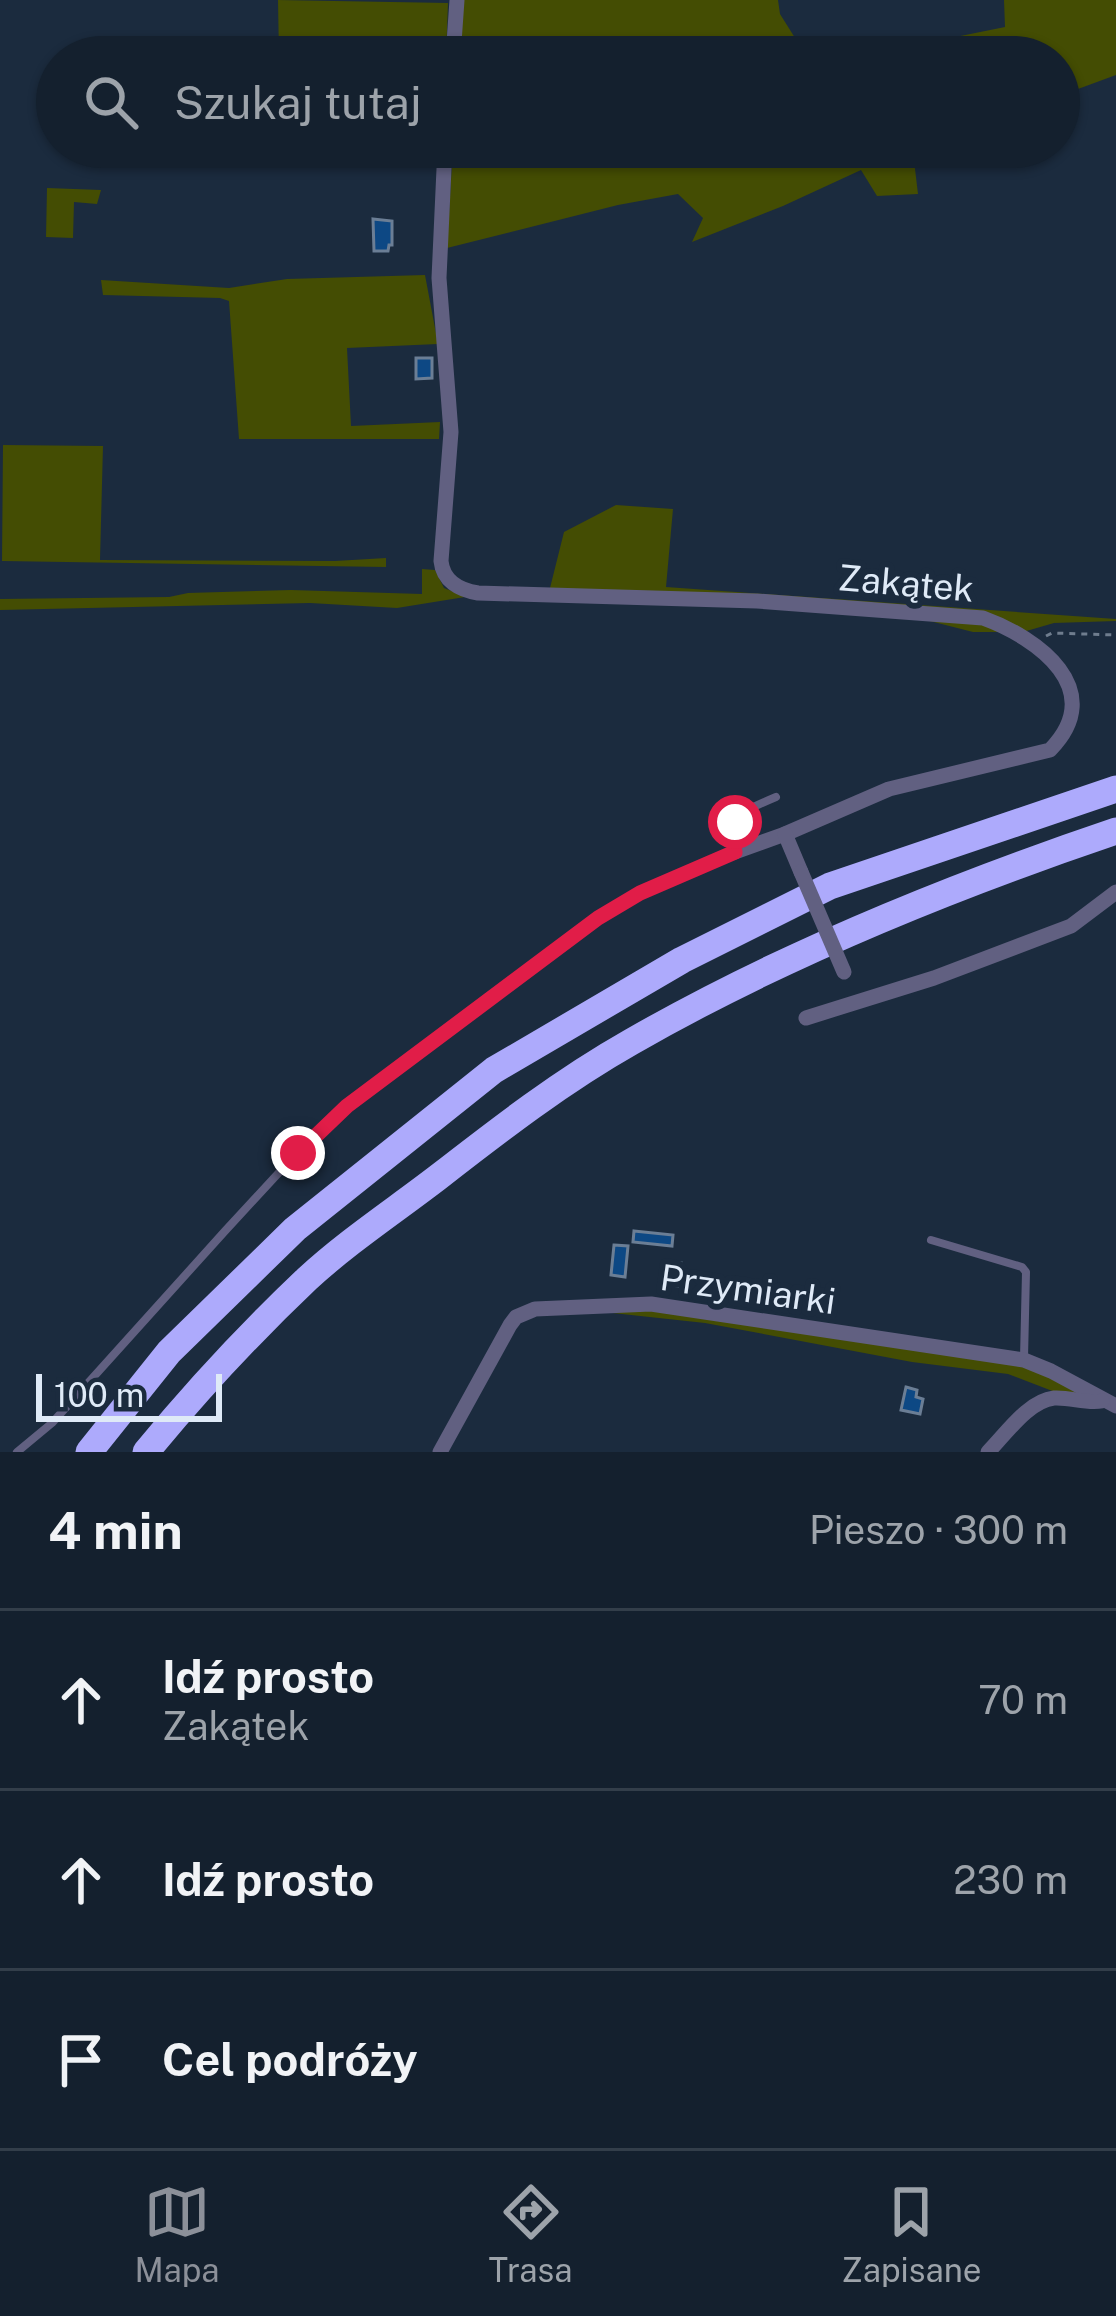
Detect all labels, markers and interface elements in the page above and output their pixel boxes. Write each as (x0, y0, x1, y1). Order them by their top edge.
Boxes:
search box (36, 36, 1080, 168)
icon: search (78, 69, 144, 135)
text: Szukaj tutaj (174, 76, 422, 129)
street label: Zakątek (836, 556, 976, 610)
route start (708, 795, 762, 849)
route end (271, 1126, 325, 1180)
street label: Przymiarki (658, 1256, 838, 1322)
scale bar (36, 1368, 222, 1421)
text: 100 m (54, 1376, 144, 1414)
text: 4 min (48, 1501, 183, 1560)
text: Pieszo · 300 m (809, 1507, 1068, 1553)
text: Idź prosto (162, 1650, 374, 1703)
icon: ahead (48, 1667, 114, 1733)
text: 70 m (978, 1677, 1068, 1723)
text: Zakątek (162, 1703, 309, 1749)
icon: ahead (48, 1847, 114, 1913)
text: Idź prosto (162, 1853, 374, 1906)
text: 230 m (953, 1857, 1068, 1903)
icon: arrive (48, 2027, 114, 2093)
text: Cel podróży (162, 2033, 418, 2086)
tab: Mapa (135, 2179, 220, 2289)
tab: Trasa (489, 2179, 572, 2289)
tab: Zapisane (841, 2179, 981, 2289)

